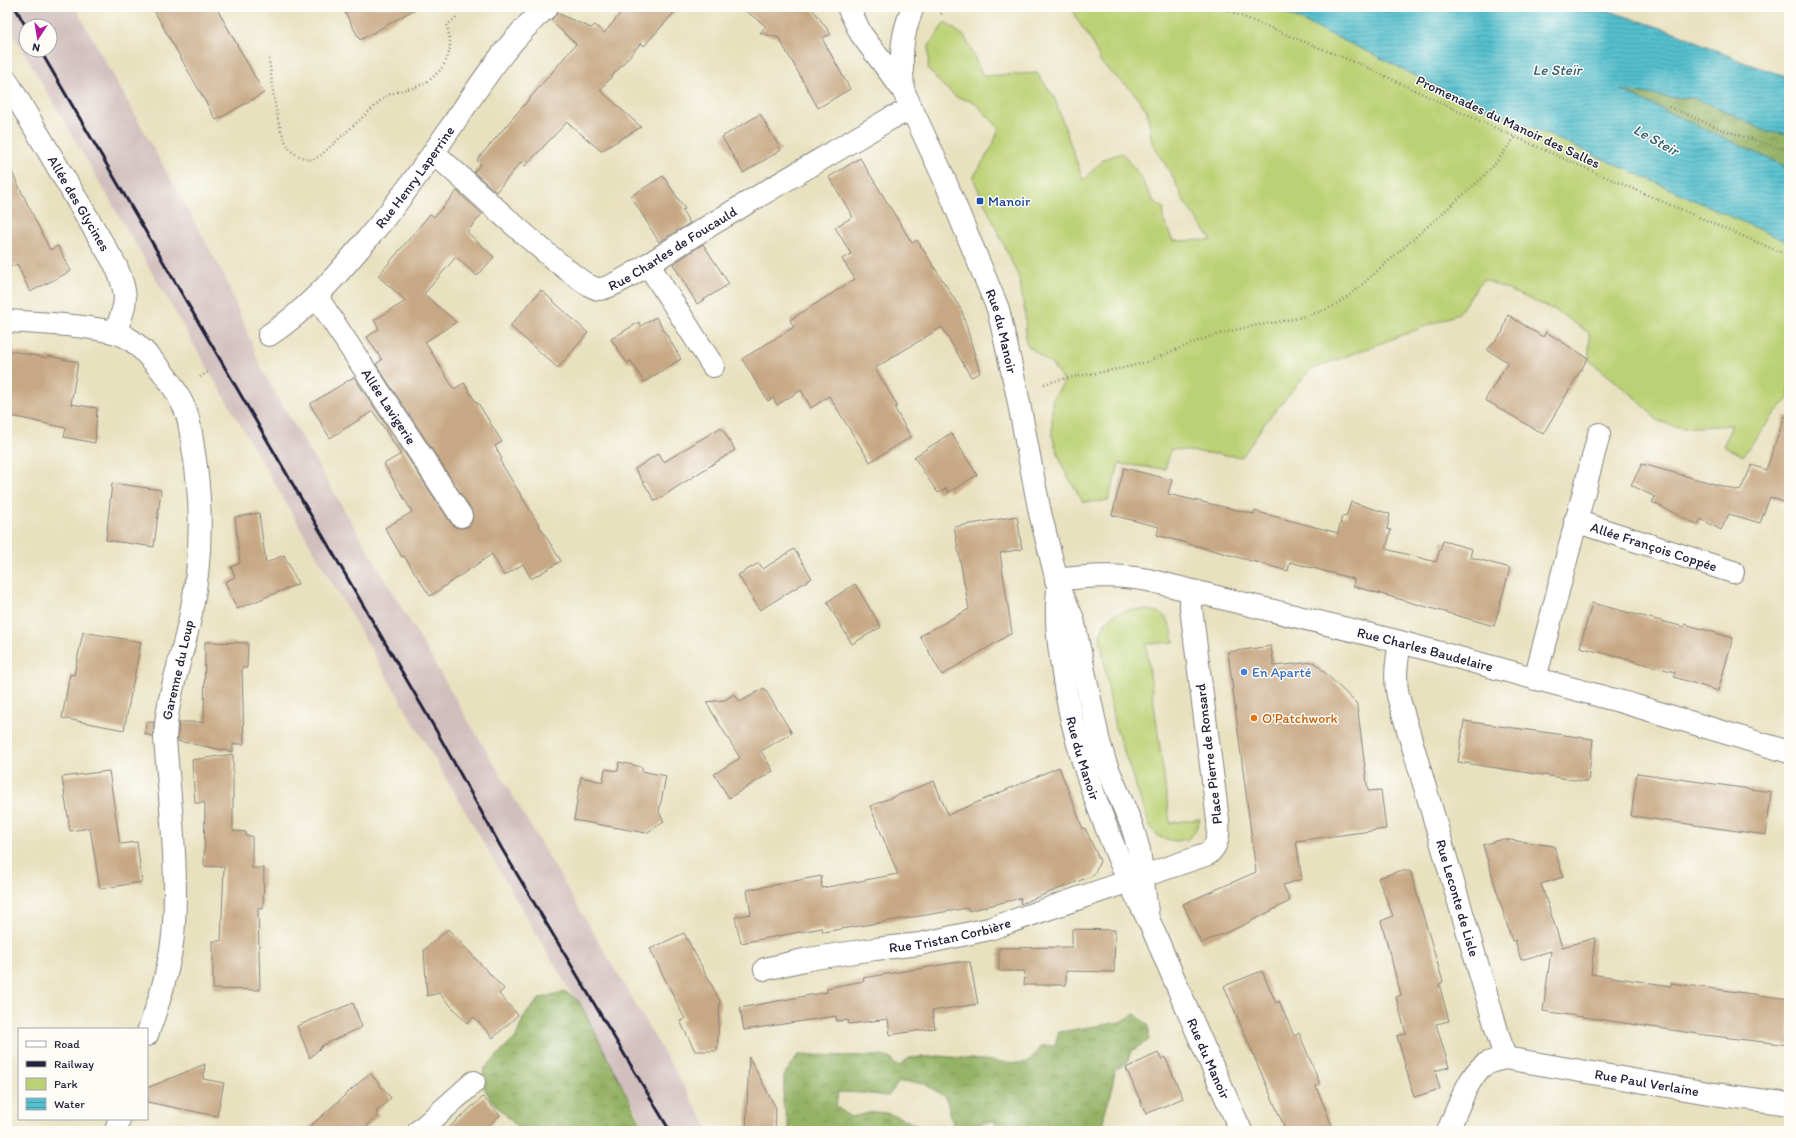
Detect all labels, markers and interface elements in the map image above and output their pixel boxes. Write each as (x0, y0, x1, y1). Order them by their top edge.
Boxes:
north arrow (18, 18, 58, 58)
text: N (31, 40, 41, 54)
water label: Le Steïr (1533, 61, 1584, 79)
street label: Promenades du Manoir des Salles (1413, 72, 1603, 172)
water label: Le Steir (1630, 120, 1684, 161)
street label: Rue Henry Laperrine (371, 122, 458, 232)
street label: Allée des Glycines (44, 153, 114, 254)
place label: Manoir (988, 193, 1031, 210)
marker: Manoir (975, 196, 985, 206)
street label: Rue Charles de Foucauld (605, 202, 740, 294)
street label: Rue du Manoir (982, 286, 1021, 375)
street label: Allée Lavigerie (358, 365, 420, 448)
street label: Allée François Coppée (1589, 518, 1720, 575)
street label: Garenne du Loup (158, 618, 198, 722)
street label: Rue Charles Baudelaire (1355, 623, 1495, 675)
place label: En Aparté (1252, 664, 1312, 681)
marker: En Aparté (1239, 667, 1249, 677)
street label: Place Pierre de Ronsard (1192, 682, 1226, 825)
place label: O'Patchwork (1262, 710, 1339, 727)
marker: O'Patchwork (1249, 713, 1259, 723)
street label: Rue du Manoir (1063, 715, 1104, 803)
street label: Rue Leconte de Lisle (1432, 837, 1483, 959)
street label: Rue Tristan Corbière (888, 914, 1013, 956)
street label: Rue du Manoir (1184, 1015, 1234, 1102)
legend (18, 1028, 148, 1120)
text: Road (54, 1037, 80, 1051)
text: Railway (54, 1057, 94, 1071)
street label: Rue Paul Verlaine (1593, 1065, 1701, 1100)
text: Park (54, 1077, 78, 1091)
text: Water (54, 1097, 85, 1111)

